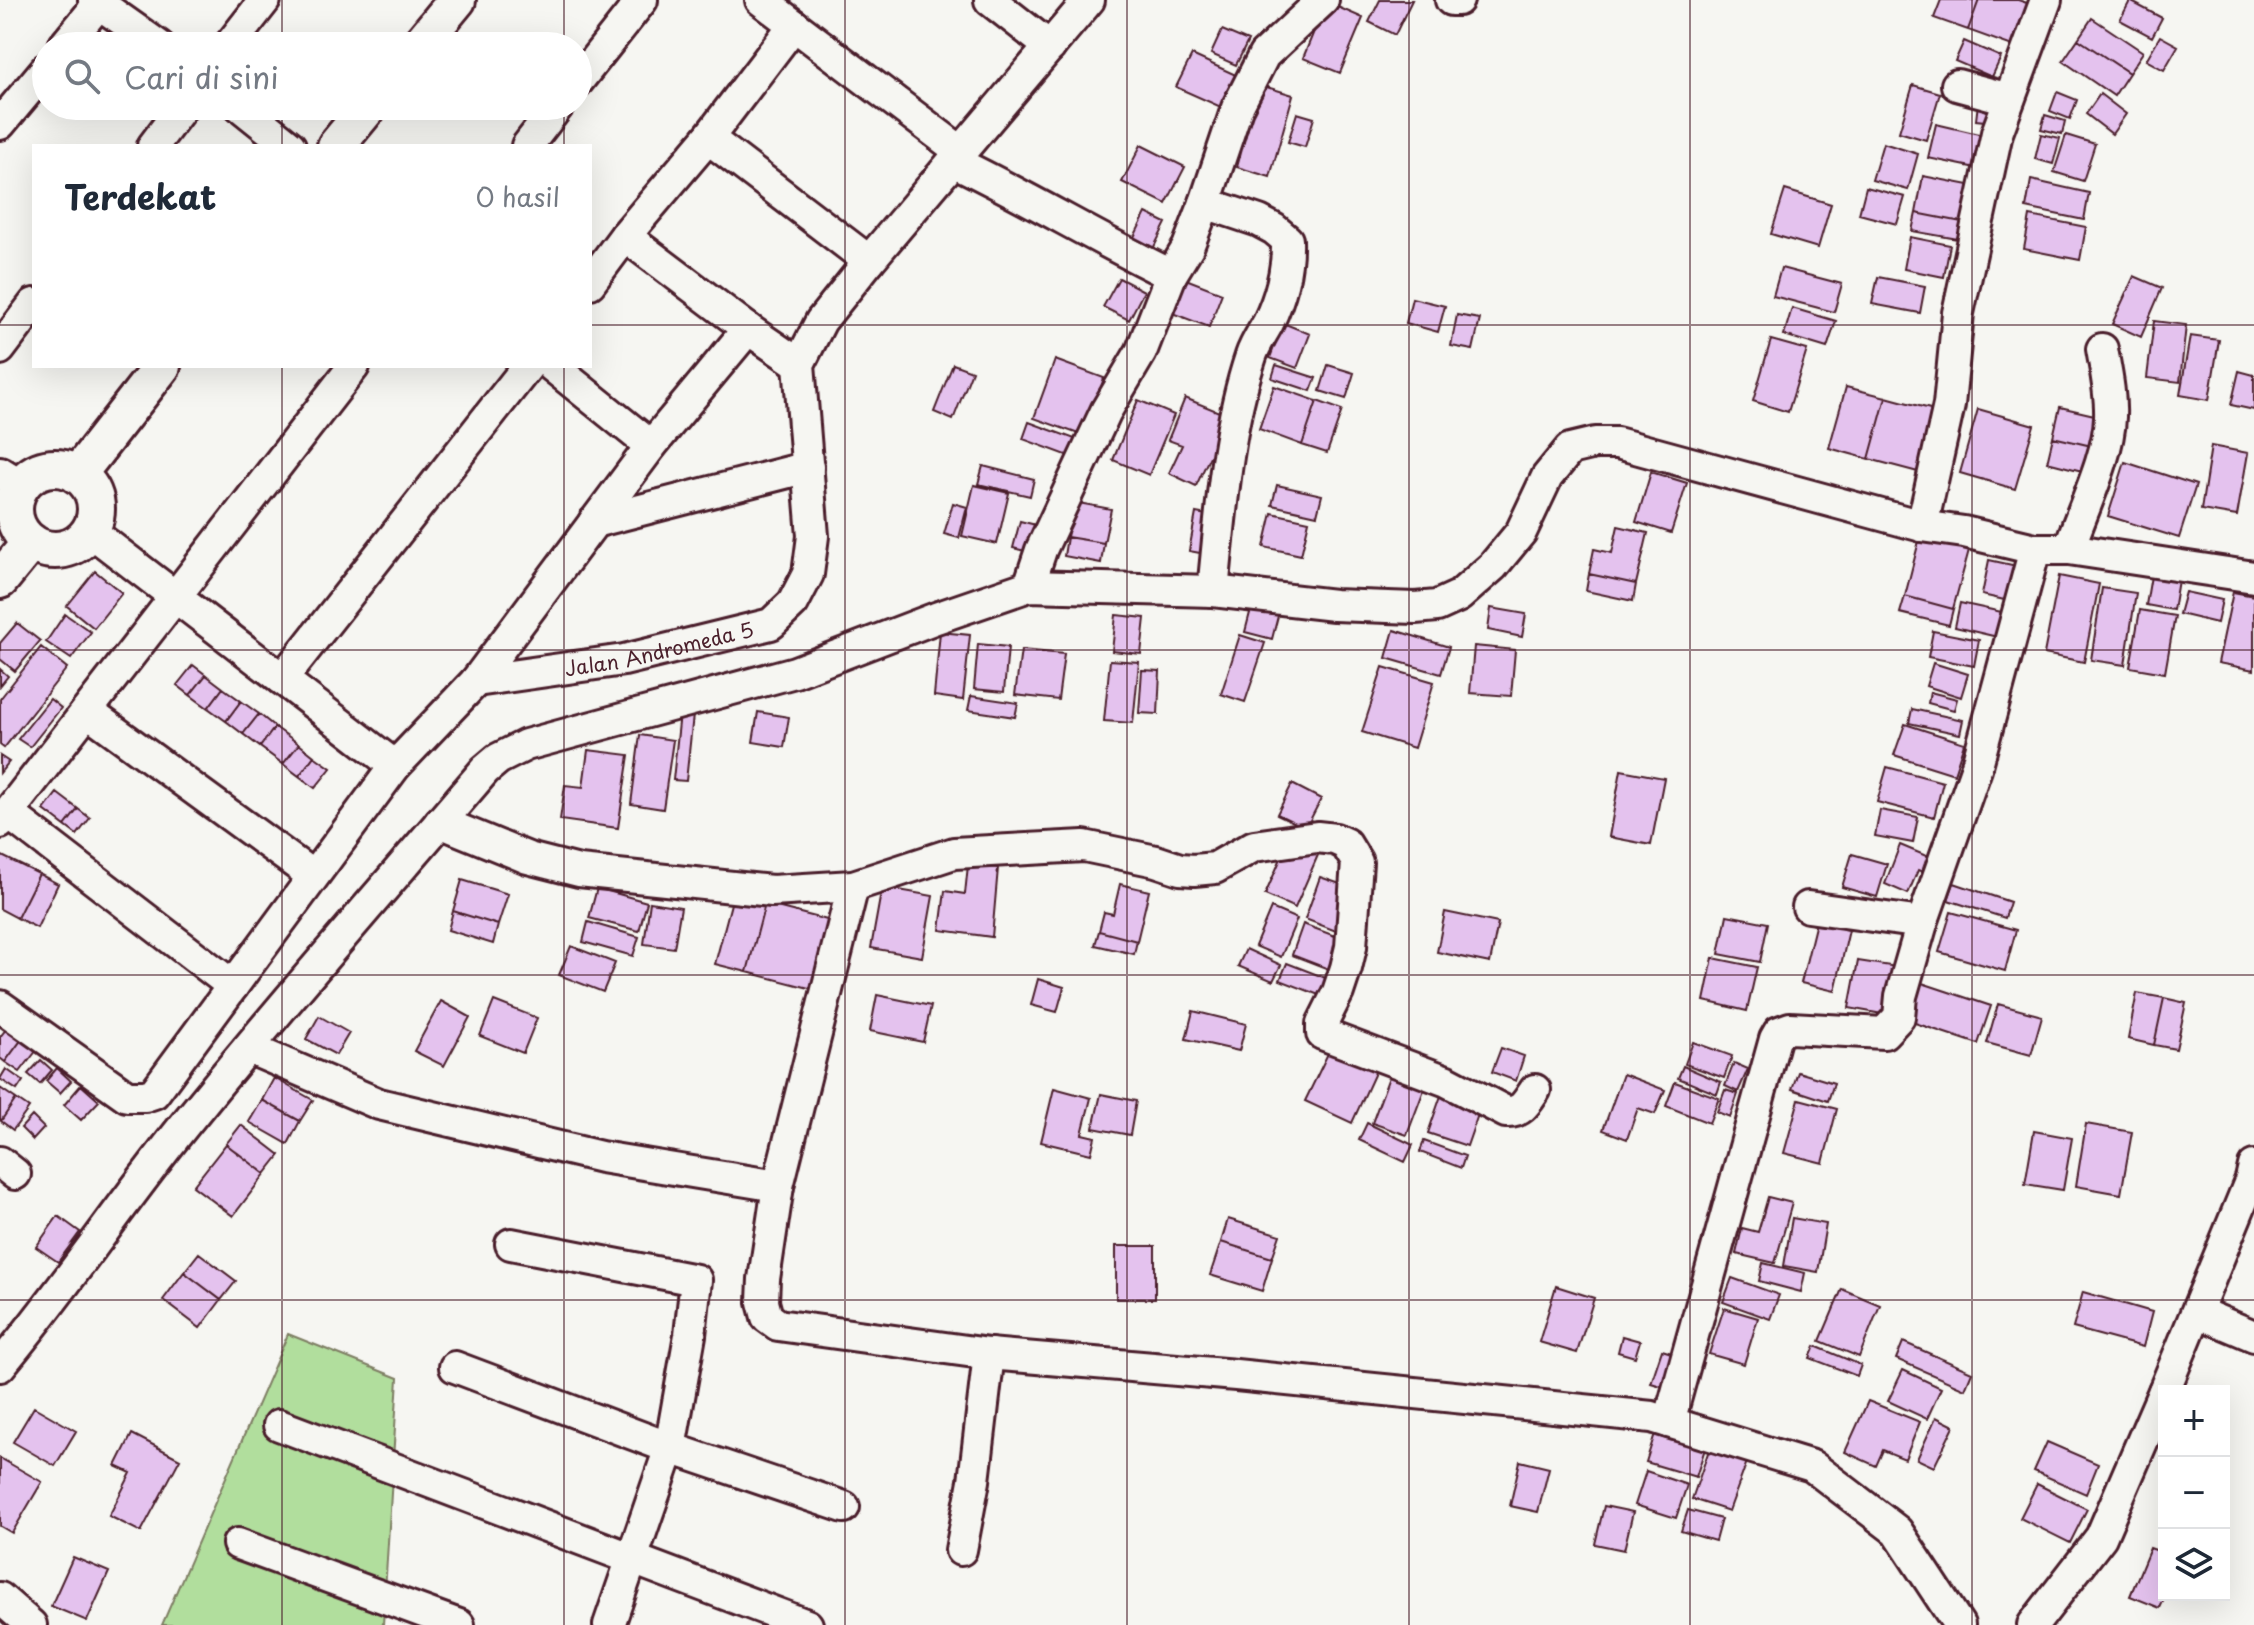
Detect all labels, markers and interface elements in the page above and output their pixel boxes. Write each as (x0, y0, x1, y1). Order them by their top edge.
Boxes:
search box (32, 32, 592, 120)
icon: search (60, 54, 104, 98)
text: Cari di sini (124, 54, 279, 99)
text: Terdekat (64, 170, 216, 222)
text: 0 hasil (475, 177, 560, 216)
street label: Jalan Andromeda 5 (563, 614, 757, 683)
map controls (2158, 1385, 2230, 1601)
button: + (2158, 1385, 2230, 1457)
button: − (2158, 1457, 2230, 1529)
button: layers (2158, 1529, 2230, 1601)

